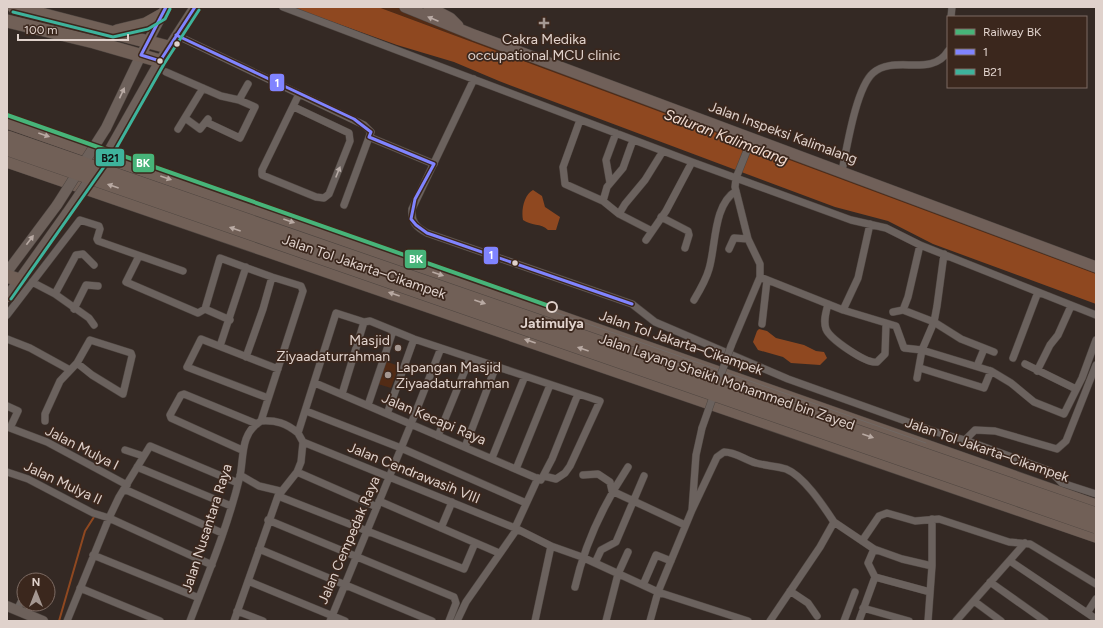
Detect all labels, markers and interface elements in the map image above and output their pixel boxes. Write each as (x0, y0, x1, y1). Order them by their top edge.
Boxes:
one-way arrow (426, 15, 438, 21)
scale bar (18, 16, 128, 42)
legend (947, 16, 1087, 88)
marker: Cakra Medika occupational MCU clinic (538, 17, 550, 29)
text: 100 m (24, 23, 58, 37)
text: Railway BK (983, 25, 1042, 39)
place label: Cakra Medika occupational MCU clinic (468, 31, 621, 64)
unlabelled marker (172, 39, 182, 49)
text: 1 (983, 45, 988, 59)
unlabelled marker (155, 56, 165, 66)
text: B21 (983, 65, 1002, 79)
line badge: 1 (269, 73, 285, 92)
text: 1 (275, 77, 279, 90)
one-way arrow (119, 88, 125, 99)
street label: Jalan Inspeksi Kalimalang (706, 98, 860, 168)
water label: Saluran Kalimalang (662, 105, 791, 169)
one-way arrow (38, 132, 50, 138)
line badge: B21 (95, 148, 125, 167)
text: B21 (101, 152, 119, 165)
line badge: BK (132, 153, 155, 173)
text: BK (136, 157, 151, 170)
one-way arrow (335, 165, 341, 177)
one-way arrow (161, 175, 173, 181)
one-way arrow (106, 182, 118, 188)
one-way arrow (283, 219, 295, 225)
one-way arrow (229, 225, 241, 231)
street label: Jalan Tol Jakarta–Cikampek (280, 231, 448, 303)
one-way arrow (26, 235, 34, 246)
line badge: 1 (483, 246, 499, 265)
line badge: BK (404, 249, 427, 269)
text: 1 (489, 249, 493, 262)
text: BK (409, 253, 424, 266)
unlabelled marker (510, 258, 520, 268)
one-way arrow (432, 271, 444, 277)
one-way arrow (387, 291, 399, 297)
one-way arrow (475, 299, 487, 305)
marker: Jatimulya (546, 301, 558, 313)
street label: Jalan Tol Jakarta–Cikampek (597, 307, 765, 379)
place label: Jatimulya (520, 315, 584, 332)
street label: Jalan Layang Sheikh Mohammed bin Zayed (597, 330, 857, 434)
place label: Masjid Ziyaadaturrahman (277, 332, 390, 365)
one-way arrow (523, 338, 535, 344)
marker: Masjid Ziyaadaturrahman (393, 343, 403, 353)
one-way arrow (577, 346, 589, 352)
place label: Lapangan Masjid Ziyaadaturrahman (396, 359, 510, 392)
marker: Lapangan Masjid Ziyaadaturrahman (383, 370, 393, 380)
street label: Jalan Kecapi Raya (379, 389, 489, 449)
street label: Jalan Tol Jakarta–Cikampek (903, 414, 1071, 486)
street label: Jalan Mulya I (42, 422, 122, 474)
one-way arrow (862, 433, 874, 439)
street label: Jalan Cendrawasih VIII (345, 439, 483, 507)
street label: Jalan Mulya II (21, 458, 105, 508)
street label: Jalan Nusantara Raya (178, 462, 236, 594)
street label: Jalan Cempedak Raya (314, 474, 384, 606)
north arrow (16, 572, 56, 612)
text: N (32, 576, 40, 589)

